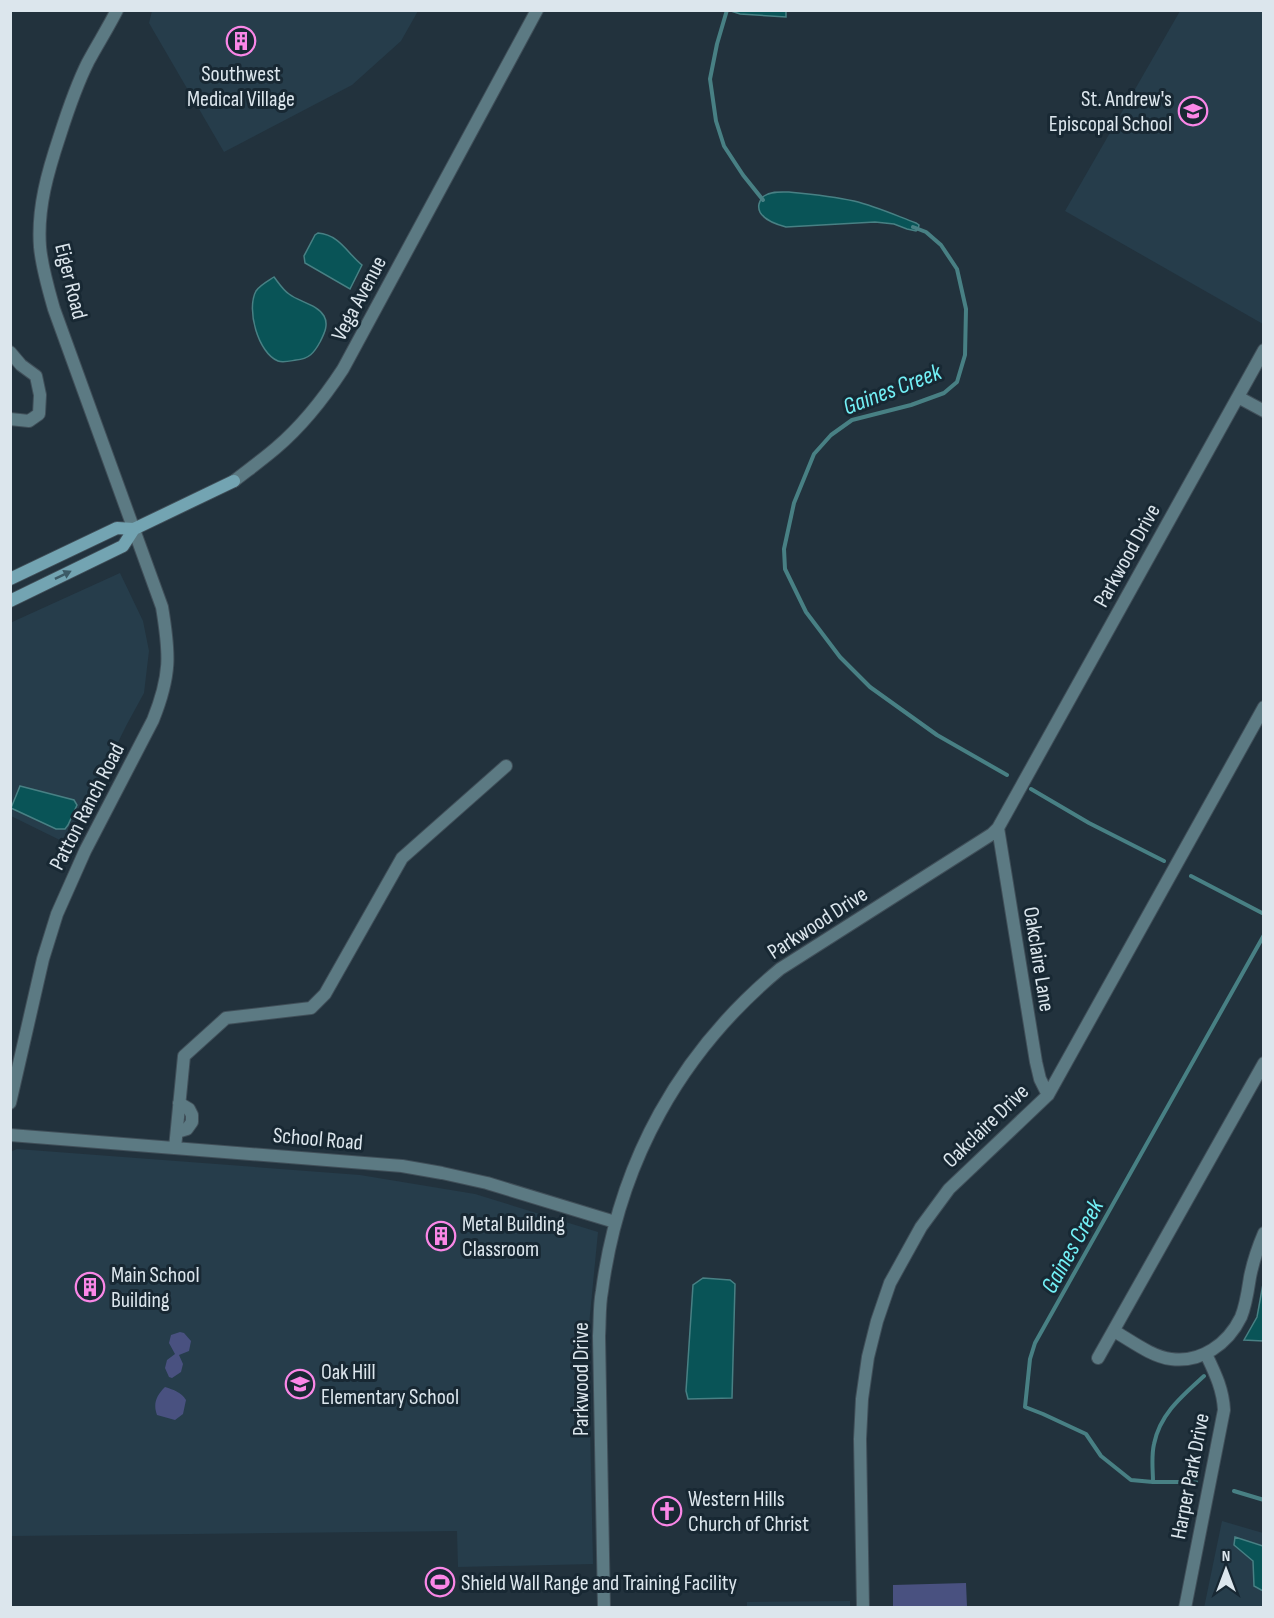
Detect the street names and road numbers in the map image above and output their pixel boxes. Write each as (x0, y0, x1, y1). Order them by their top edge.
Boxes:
street label: Eiger Road (48, 241, 93, 322)
street label: Vega Avenue (326, 252, 393, 346)
street label: Parkwood Drive (1088, 499, 1167, 612)
street label: Patton Ranch Road (44, 739, 131, 875)
street label: Parkwood Drive (763, 881, 873, 966)
street label: Oakclaire Lane (1017, 905, 1060, 1014)
street label: Oakclaire Drive (937, 1078, 1035, 1174)
street label: School Road (272, 1122, 364, 1157)
street label: Parkwood Drive (568, 1322, 595, 1436)
street label: Harper Park Drive (1165, 1411, 1216, 1542)

